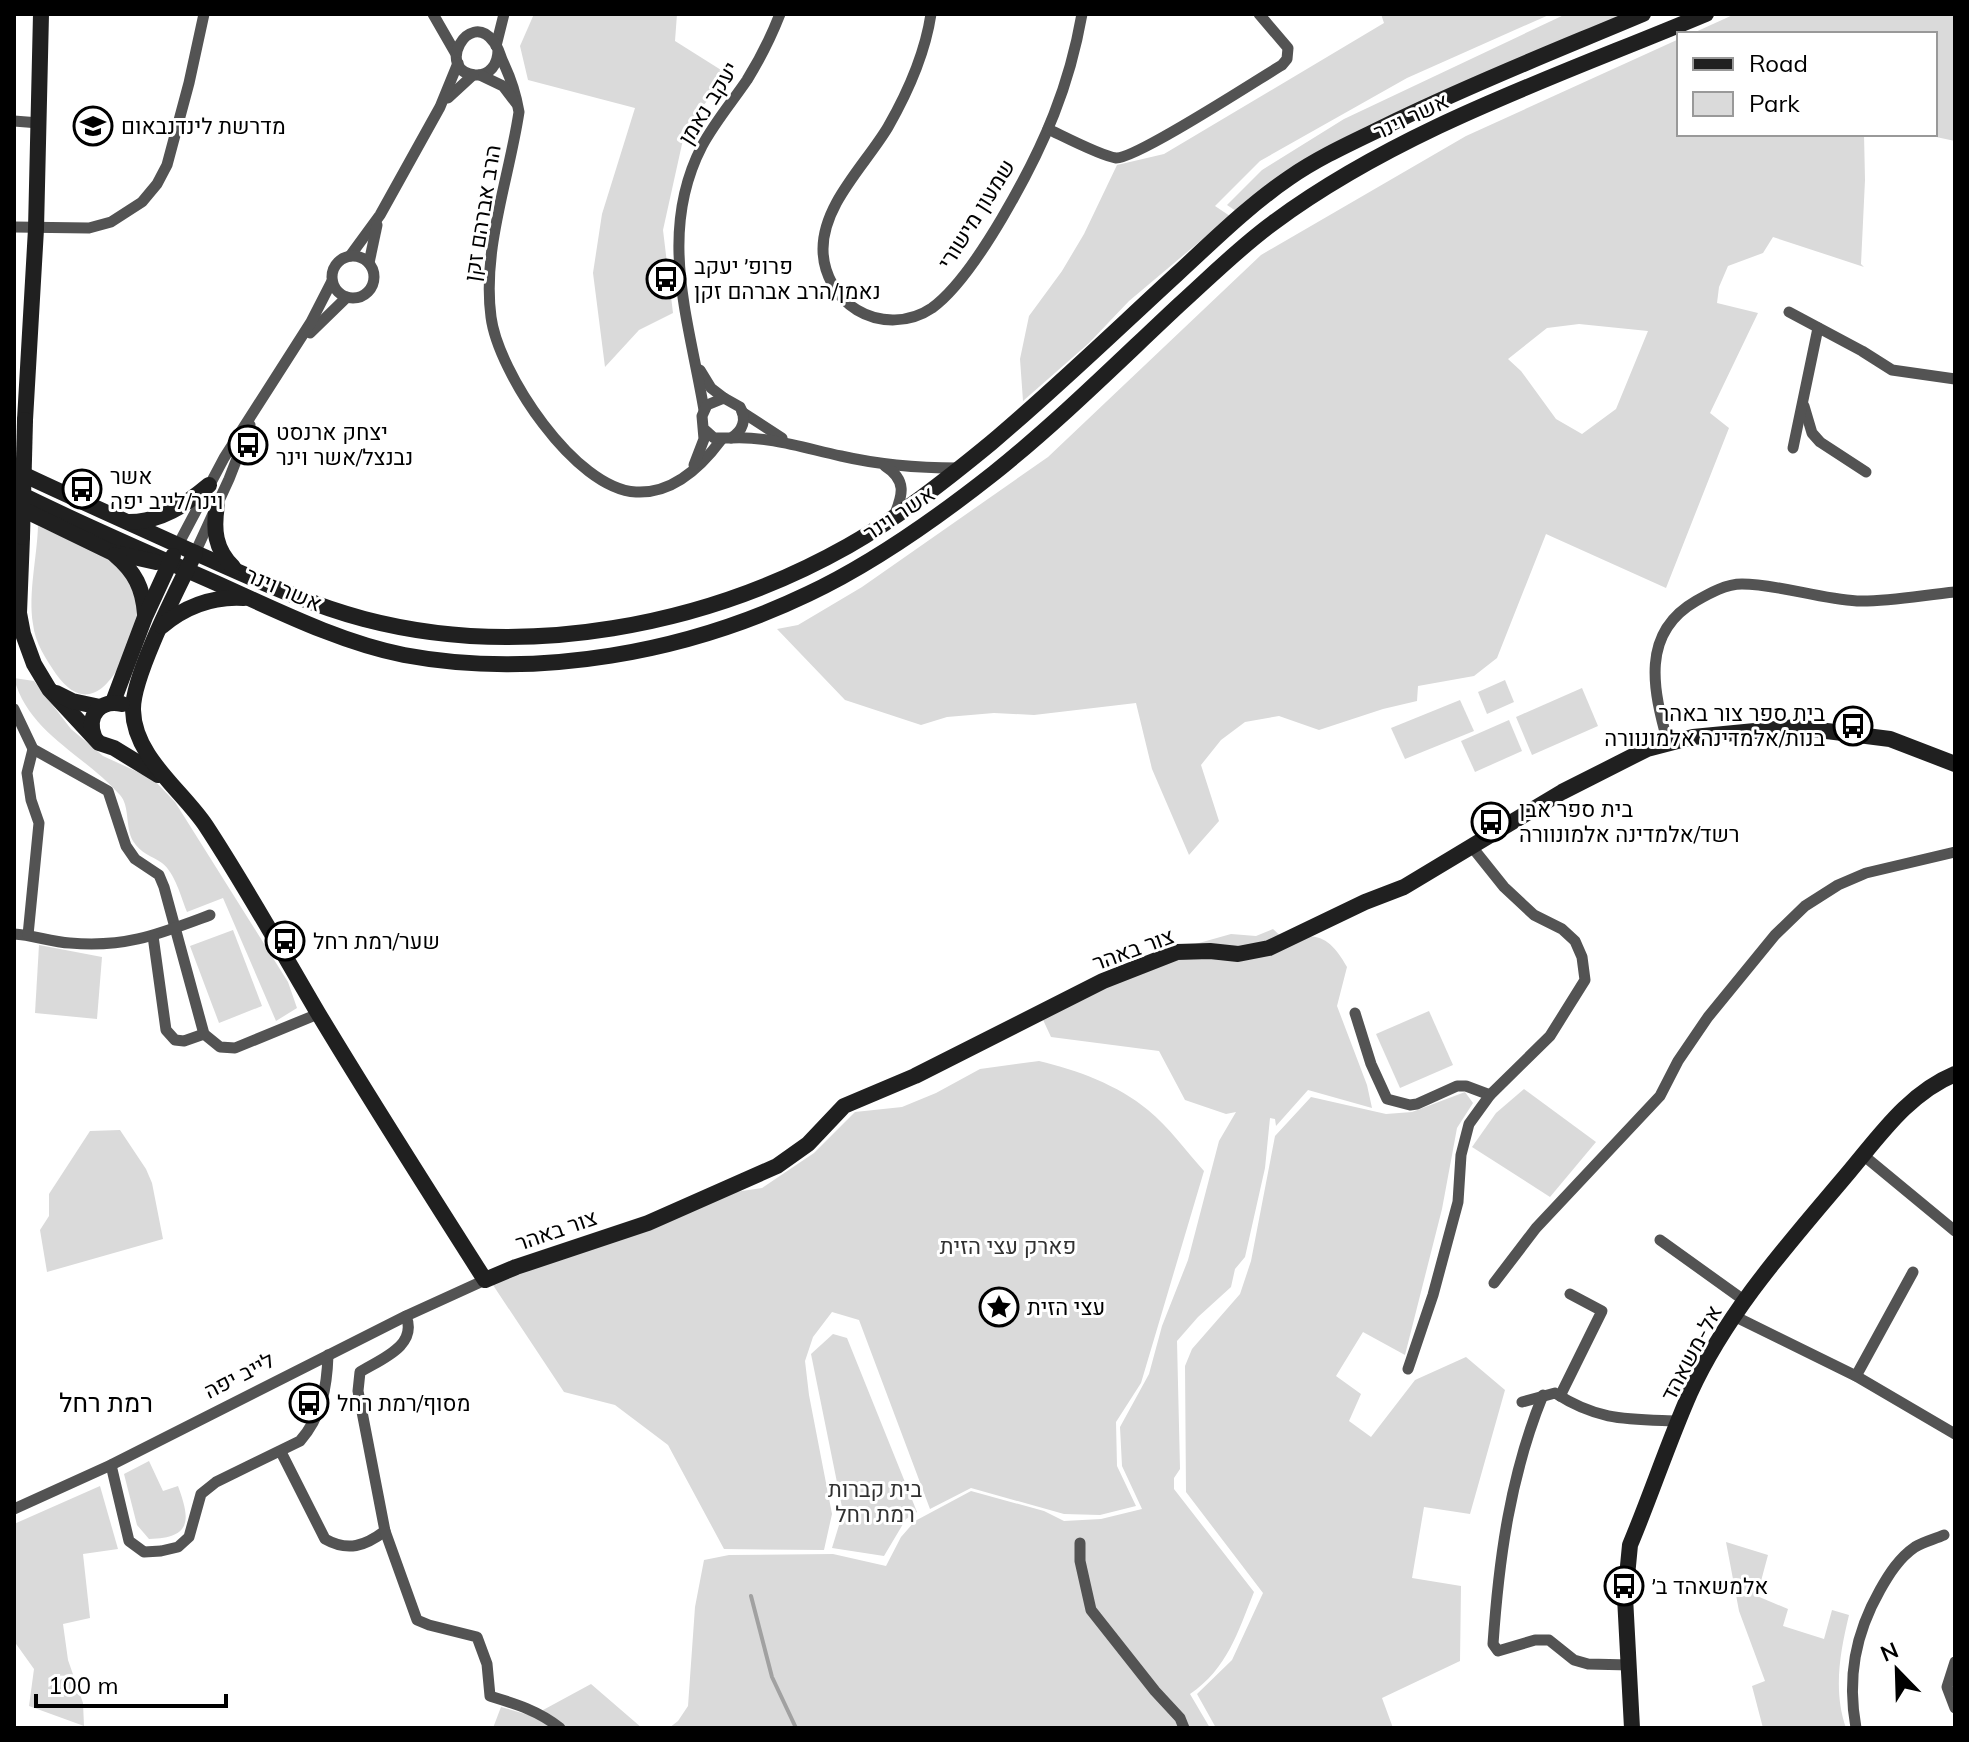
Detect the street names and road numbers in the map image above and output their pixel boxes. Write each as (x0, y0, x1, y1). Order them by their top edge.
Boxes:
street label: יעקב נאמן (672, 56, 744, 150)
street label: אשר וינר (1369, 86, 1453, 146)
street label: הרב אברהם זקן (457, 143, 507, 283)
street label: שמעון מישורי (931, 154, 1021, 274)
street label: אשר וינר (858, 479, 940, 547)
street label: אשר וינר (242, 560, 326, 618)
street label: צור באהר (1089, 921, 1177, 977)
street label: צור באהר (512, 1203, 600, 1257)
street label: אל-משאהד (1654, 1300, 1728, 1406)
street label: לייב יפה (199, 1345, 279, 1405)

